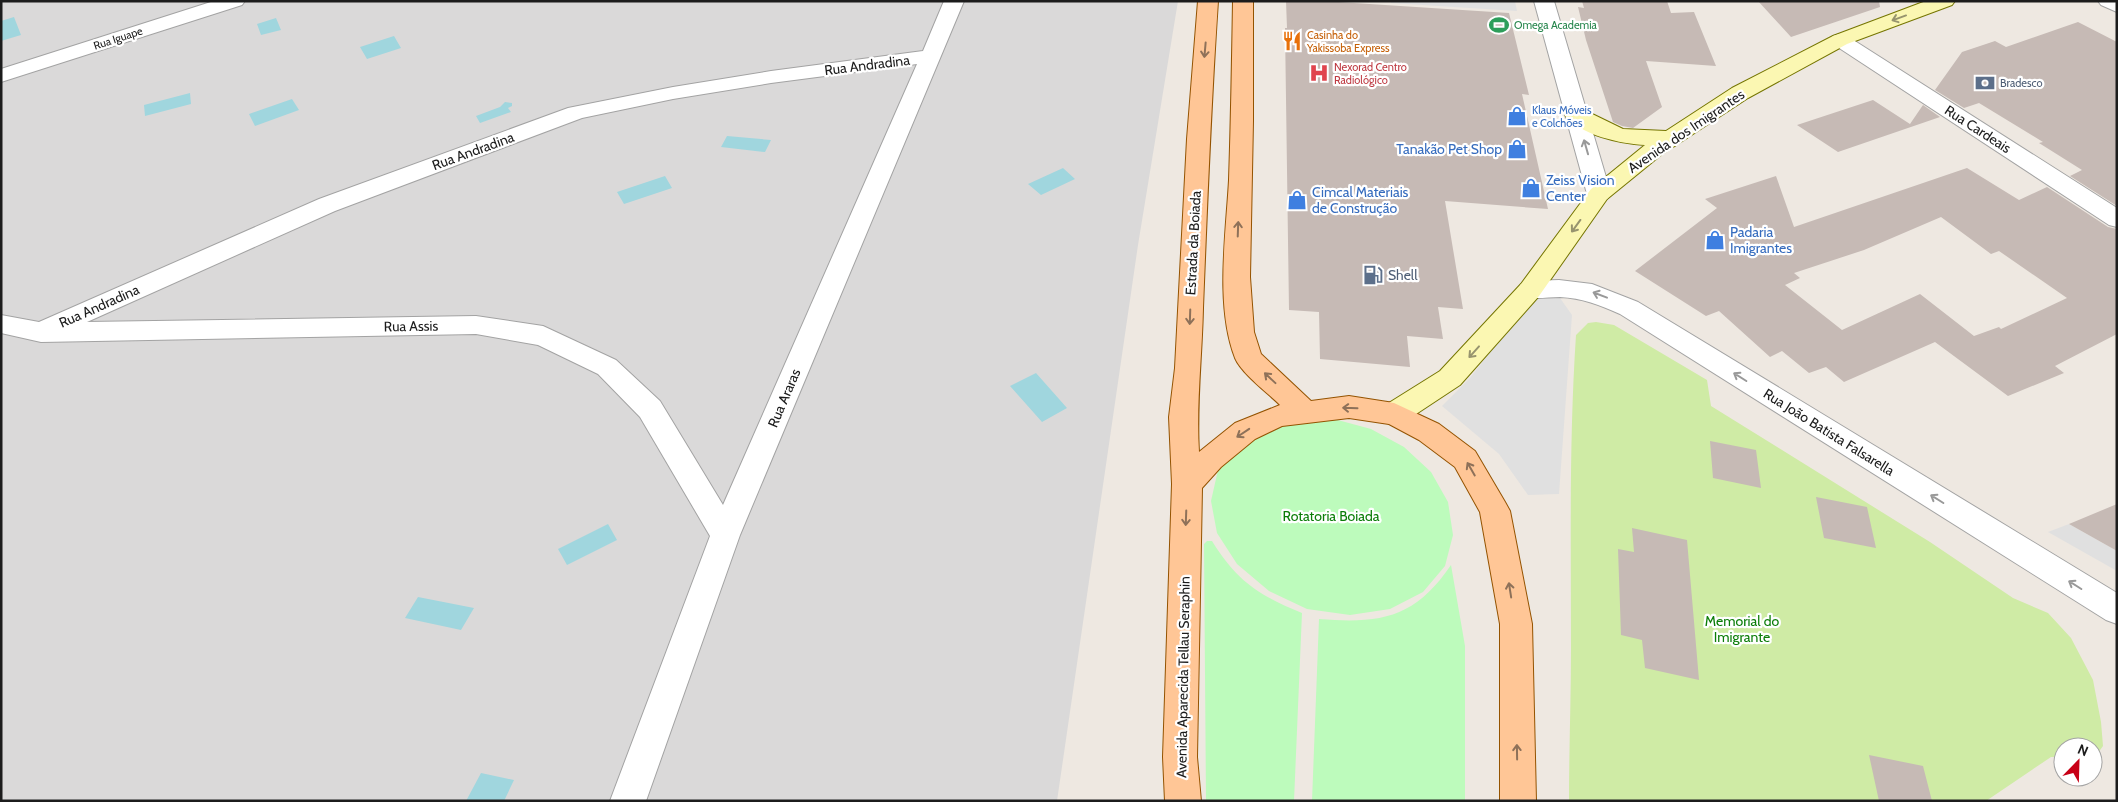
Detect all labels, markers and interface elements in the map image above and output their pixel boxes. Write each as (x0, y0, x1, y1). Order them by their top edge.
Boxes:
sports icon: Omega Academia (1488, 14, 1510, 36)
one-way arrow (1892, 14, 1908, 23)
place label: Omega Academia (1514, 18, 1598, 32)
street label: Rua Iguape (92, 23, 145, 53)
place label: Casinha do Yakissoba Express (1306, 28, 1390, 55)
restaurant icon: Casinha do Yakissoba Express (1281, 30, 1303, 52)
one-way arrow (1201, 42, 1210, 58)
street label: Rua Andradina (823, 51, 911, 79)
place label: Nexorad Centro Radiológico (1334, 60, 1407, 87)
hospital icon: Nexorad Centro Radiológico (1308, 62, 1330, 84)
bank icon: Bradesco (1974, 72, 1996, 94)
place label: Bradesco (2000, 76, 2042, 90)
street label: Avenida dos Imigrantes (1624, 85, 1748, 177)
street label: Rua Cardeais (1941, 101, 2015, 157)
place label: Klaus Móveis e Colchões (1532, 103, 1592, 130)
shop icon: Klaus Móveis e Colchões (1506, 105, 1528, 127)
street label: Rua Andradina (430, 128, 517, 174)
shop icon: Tanakão Pet Shop (1506, 138, 1528, 160)
one-way arrow (1580, 139, 1590, 155)
place label: Tanakão Pet Shop (1396, 140, 1502, 158)
place label: Zeiss Vision Center (1546, 171, 1615, 205)
shop icon: Zeiss Vision Center (1520, 177, 1542, 199)
place label: Cimcal Materiais de Construção (1312, 183, 1409, 217)
shop icon: Cimcal Materiais de Construção (1286, 189, 1308, 211)
street label: Estrada da Boiada (1181, 190, 1205, 296)
one-way arrow (1570, 219, 1581, 232)
one-way arrow (1234, 221, 1243, 237)
place label: Padaria Imigrantes (1730, 223, 1792, 257)
shop icon: Padaria Imigrantes (1704, 229, 1726, 251)
fuel station icon: Shell (1362, 264, 1384, 286)
place label: Shell (1388, 266, 1418, 284)
street label: Rua Andradina (56, 280, 142, 332)
one-way arrow (1592, 290, 1608, 299)
one-way arrow (1186, 309, 1195, 325)
street label: Rua Assis (384, 317, 439, 335)
one-way arrow (1468, 346, 1480, 359)
street label: Rua Araras (764, 366, 804, 430)
one-way arrow (1733, 371, 1747, 381)
one-way arrow (1263, 372, 1276, 384)
street label: Rua João Batista Falsarella (1760, 384, 1898, 480)
one-way arrow (1342, 404, 1358, 413)
one-way arrow (1237, 428, 1251, 438)
one-way arrow (1465, 463, 1475, 477)
one-way arrow (1930, 494, 1944, 505)
park label: Rotatoria Boiada (1283, 507, 1380, 525)
one-way arrow (1181, 510, 1191, 526)
street label: Avenida Aparecida Tellau Seraphin (1172, 576, 1194, 778)
one-way arrow (2069, 580, 2083, 590)
one-way arrow (1505, 582, 1515, 598)
park label: Memorial do Imigrante (1705, 612, 1779, 646)
north arrow (2053, 737, 2103, 787)
text: N (2075, 740, 2091, 760)
one-way arrow (1512, 744, 1522, 760)

